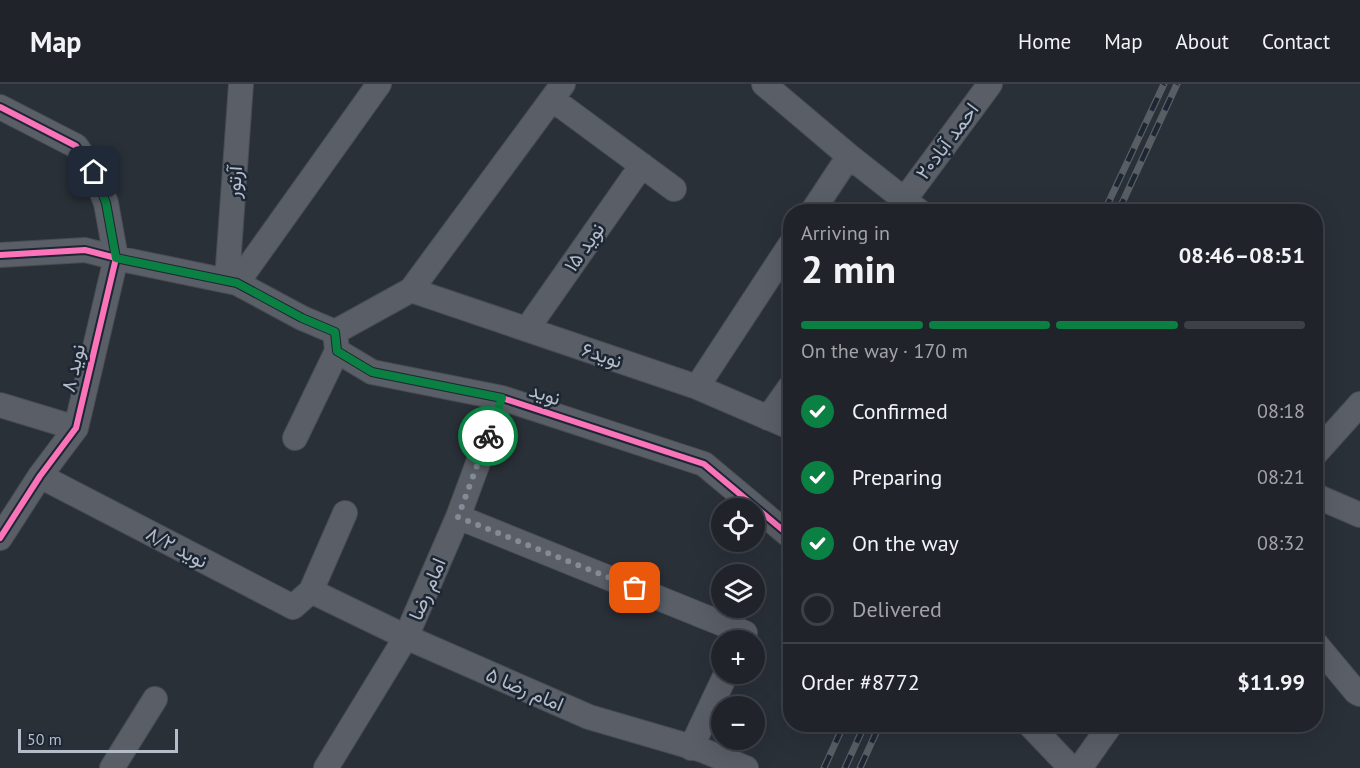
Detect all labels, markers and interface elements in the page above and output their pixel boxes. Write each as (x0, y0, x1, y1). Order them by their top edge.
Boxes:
text: Map (30, 23, 81, 60)
text: Home (1018, 28, 1071, 55)
text: Map (1104, 28, 1143, 55)
text: About (1176, 28, 1229, 55)
text: Contact (1262, 28, 1330, 55)
street label: احمد آباد۲۰ (910, 97, 984, 185)
pin (68, 146, 119, 197)
icon: home (77, 155, 110, 188)
street label: آرتور (220, 164, 248, 200)
street label: نوید ۱۵ (558, 217, 610, 277)
text: Arriving in (801, 220, 890, 246)
text: 08:46–08:51 (1179, 241, 1305, 269)
text: 2 min (801, 243, 896, 294)
street label: نوید۶ (578, 336, 626, 374)
text: On the way · 170 m (801, 338, 968, 364)
street label: نوید ۸ (55, 341, 91, 395)
street label: نوید (526, 377, 564, 411)
icon: check (801, 395, 834, 428)
text: Confirmed (852, 397, 948, 425)
text: 08:18 (1257, 398, 1305, 424)
courier (458, 406, 518, 466)
icon: bike (472, 420, 505, 453)
icon: check (801, 461, 834, 494)
text: Preparing (852, 463, 942, 491)
text: 08:21 (1257, 464, 1305, 490)
map controls (711, 498, 765, 750)
button: locate (711, 498, 765, 552)
street label: نوید ۸/۲ (142, 520, 212, 574)
icon: check (801, 527, 834, 560)
text: On the way (852, 529, 959, 557)
text: 08:32 (1257, 530, 1305, 556)
street label: امام رضا (402, 554, 452, 624)
pin (609, 562, 660, 613)
button: layers (711, 564, 765, 618)
icon: bag (618, 571, 651, 604)
text: Delivered (852, 595, 942, 623)
button: + (711, 630, 765, 684)
street label: امام رضا ۵ (482, 661, 568, 717)
text: Order #8772 (801, 668, 920, 696)
text: $11.99 (1237, 668, 1305, 696)
button: − (711, 696, 765, 750)
scale bar (18, 726, 178, 754)
text: 50 m (27, 729, 62, 749)

